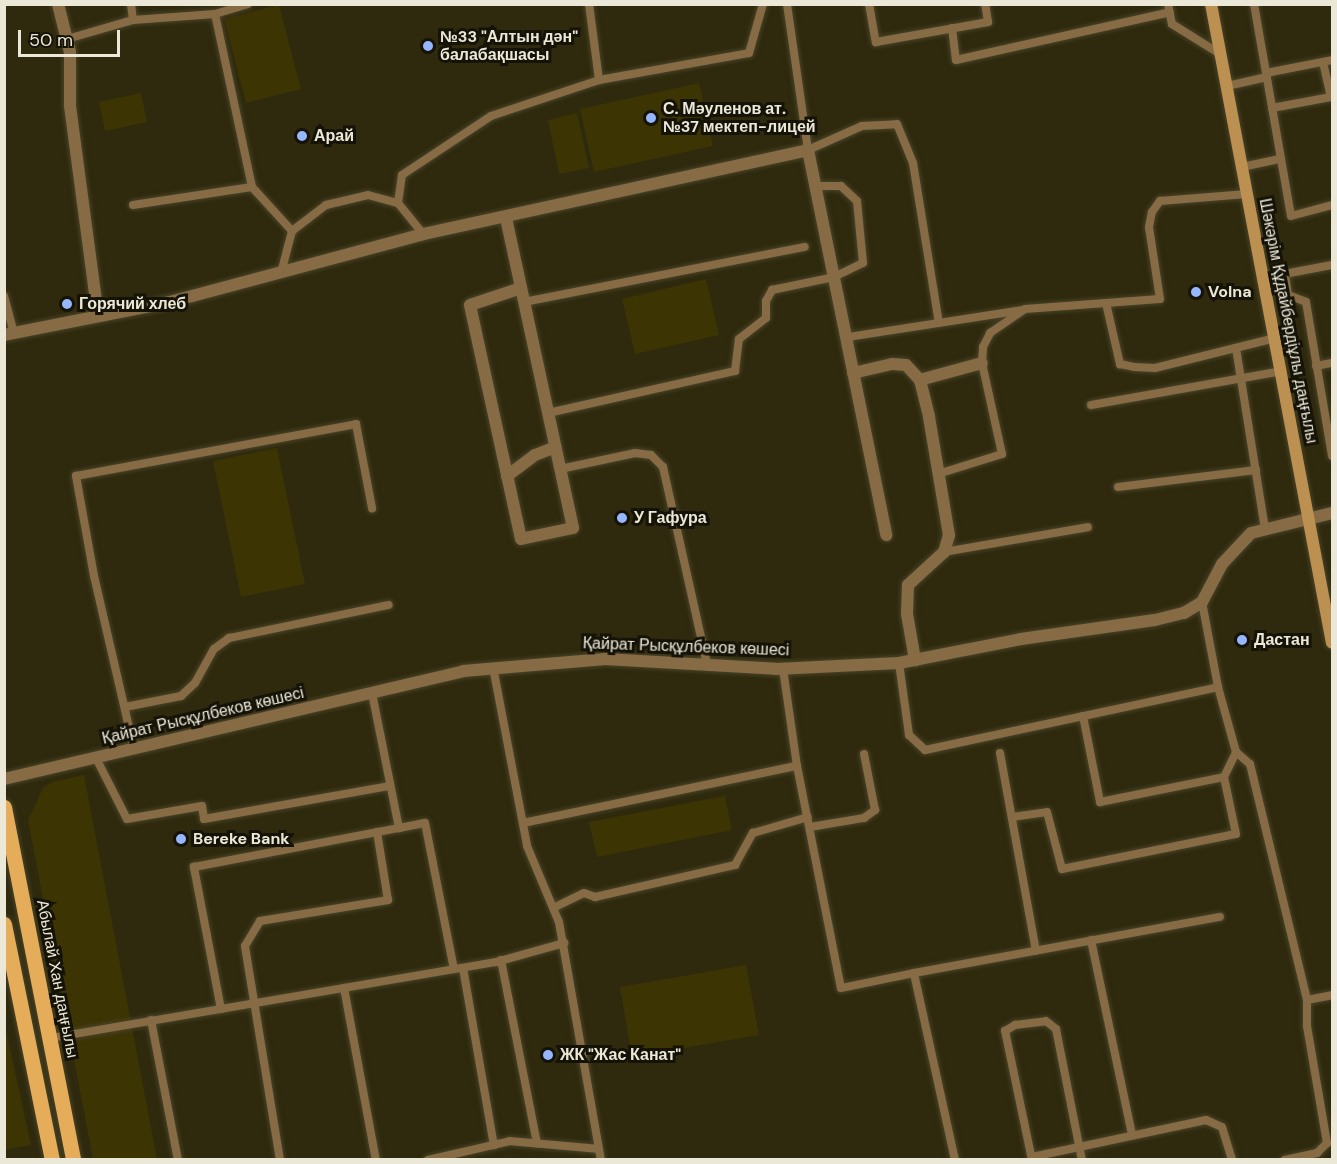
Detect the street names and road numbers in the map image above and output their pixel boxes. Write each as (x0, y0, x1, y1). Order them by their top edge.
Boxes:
street label: Шәкәрім Құдайбердіұлы даңғылы (1255, 197, 1321, 445)
street label: Қайрат Рысқұлбеков көшесі (582, 634, 790, 660)
street label: Қайрат Рысқұлбеков көшесі (100, 683, 306, 749)
street label: Абылай Хан даңғылы (32, 898, 82, 1060)

